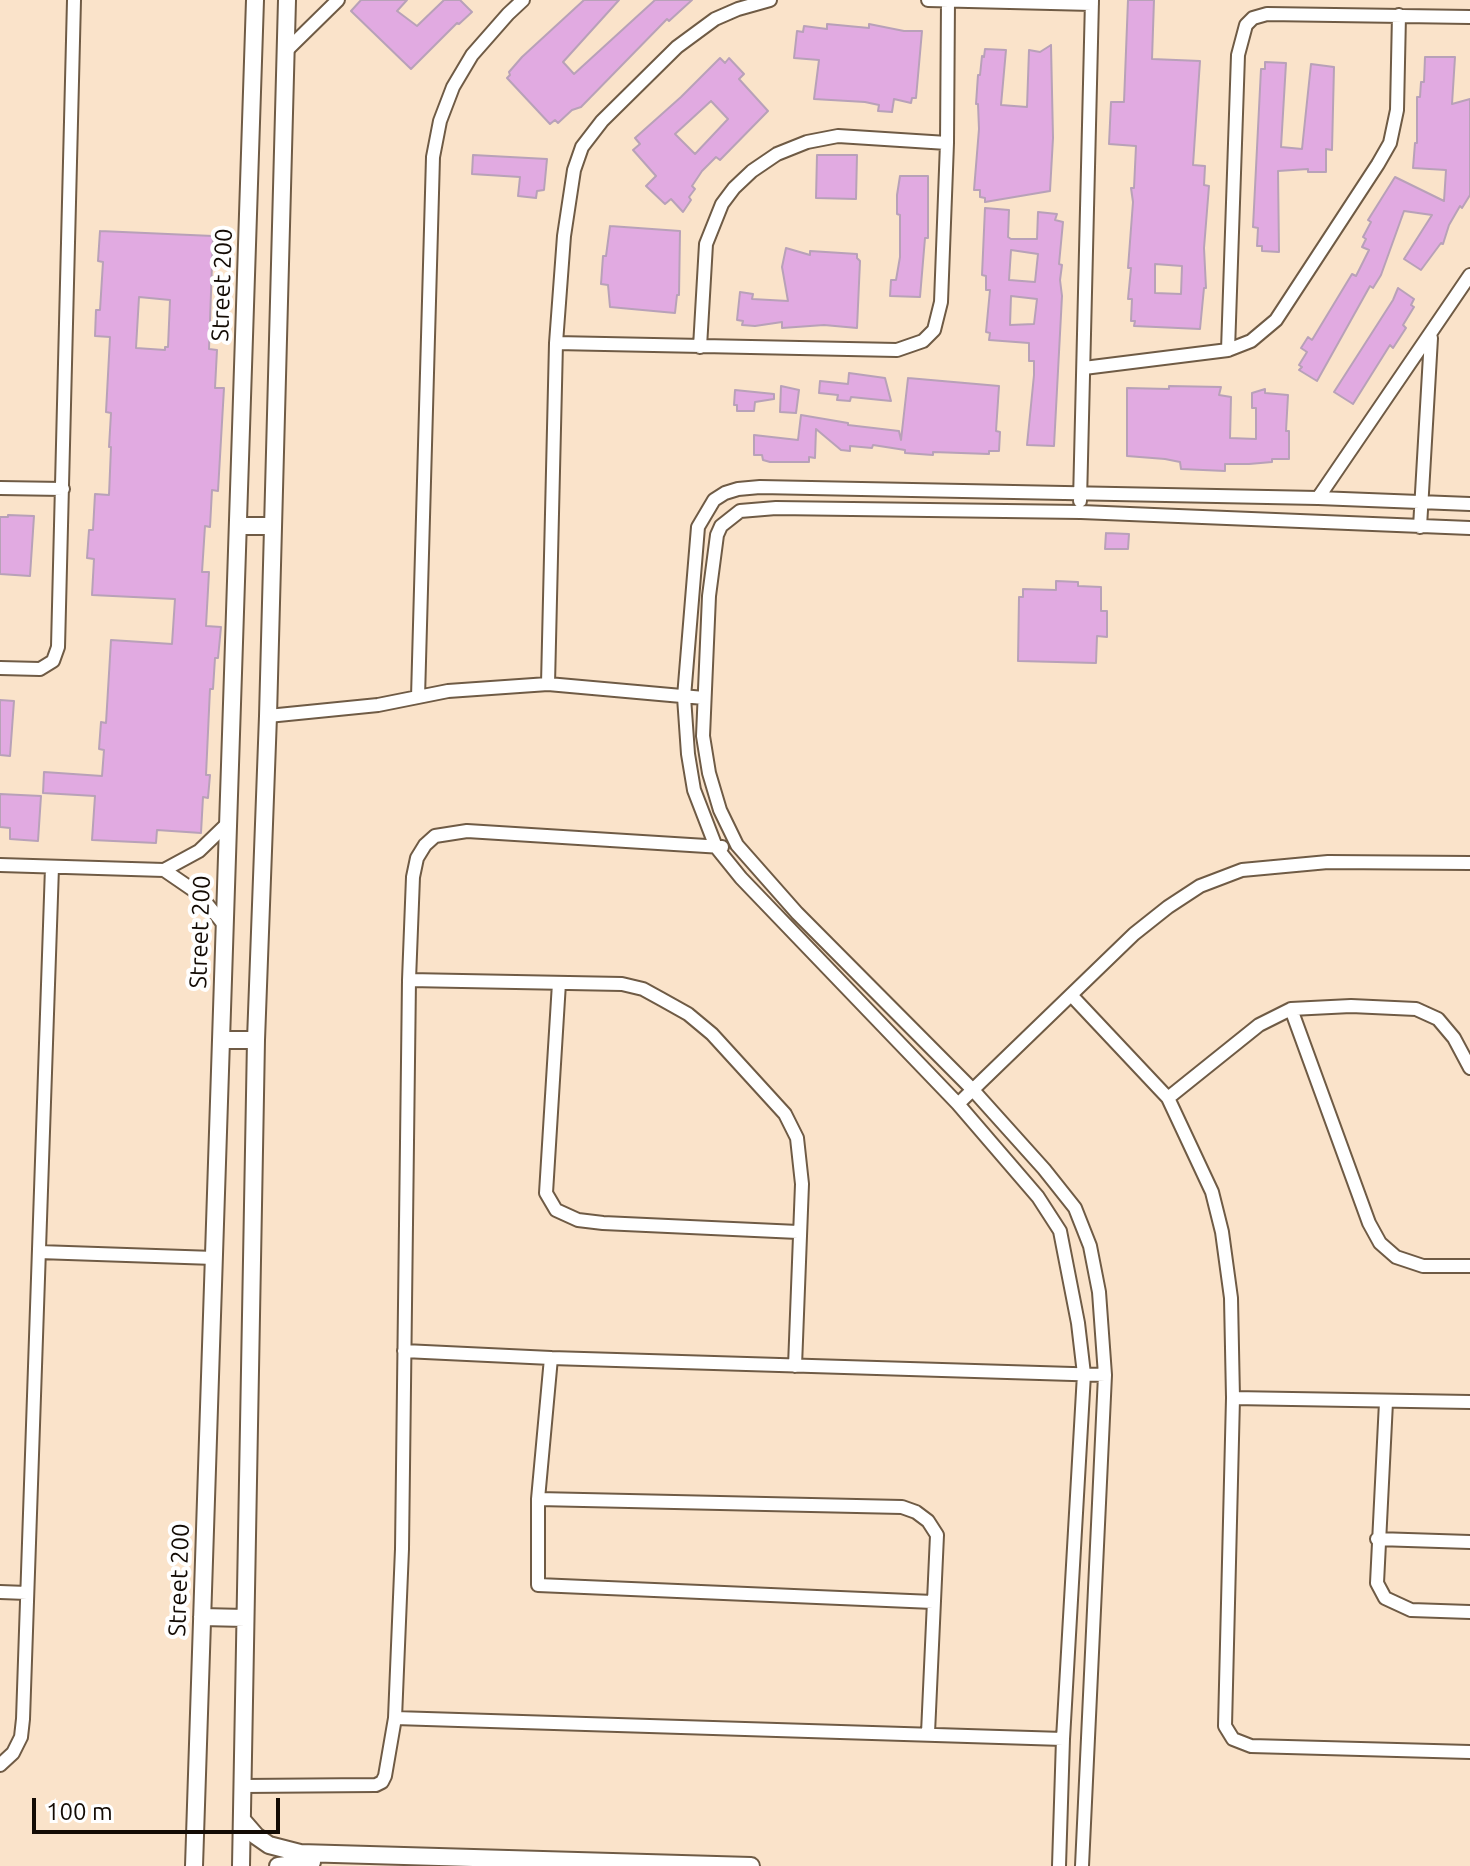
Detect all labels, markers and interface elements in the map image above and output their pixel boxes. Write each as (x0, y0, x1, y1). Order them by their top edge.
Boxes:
street label: Street 200 (206, 228, 238, 342)
street label: Street 200 (184, 875, 216, 989)
street label: Street 200 (163, 1523, 195, 1637)
scale bar (36, 1782, 284, 1832)
text: 100 m (46, 1798, 113, 1825)

